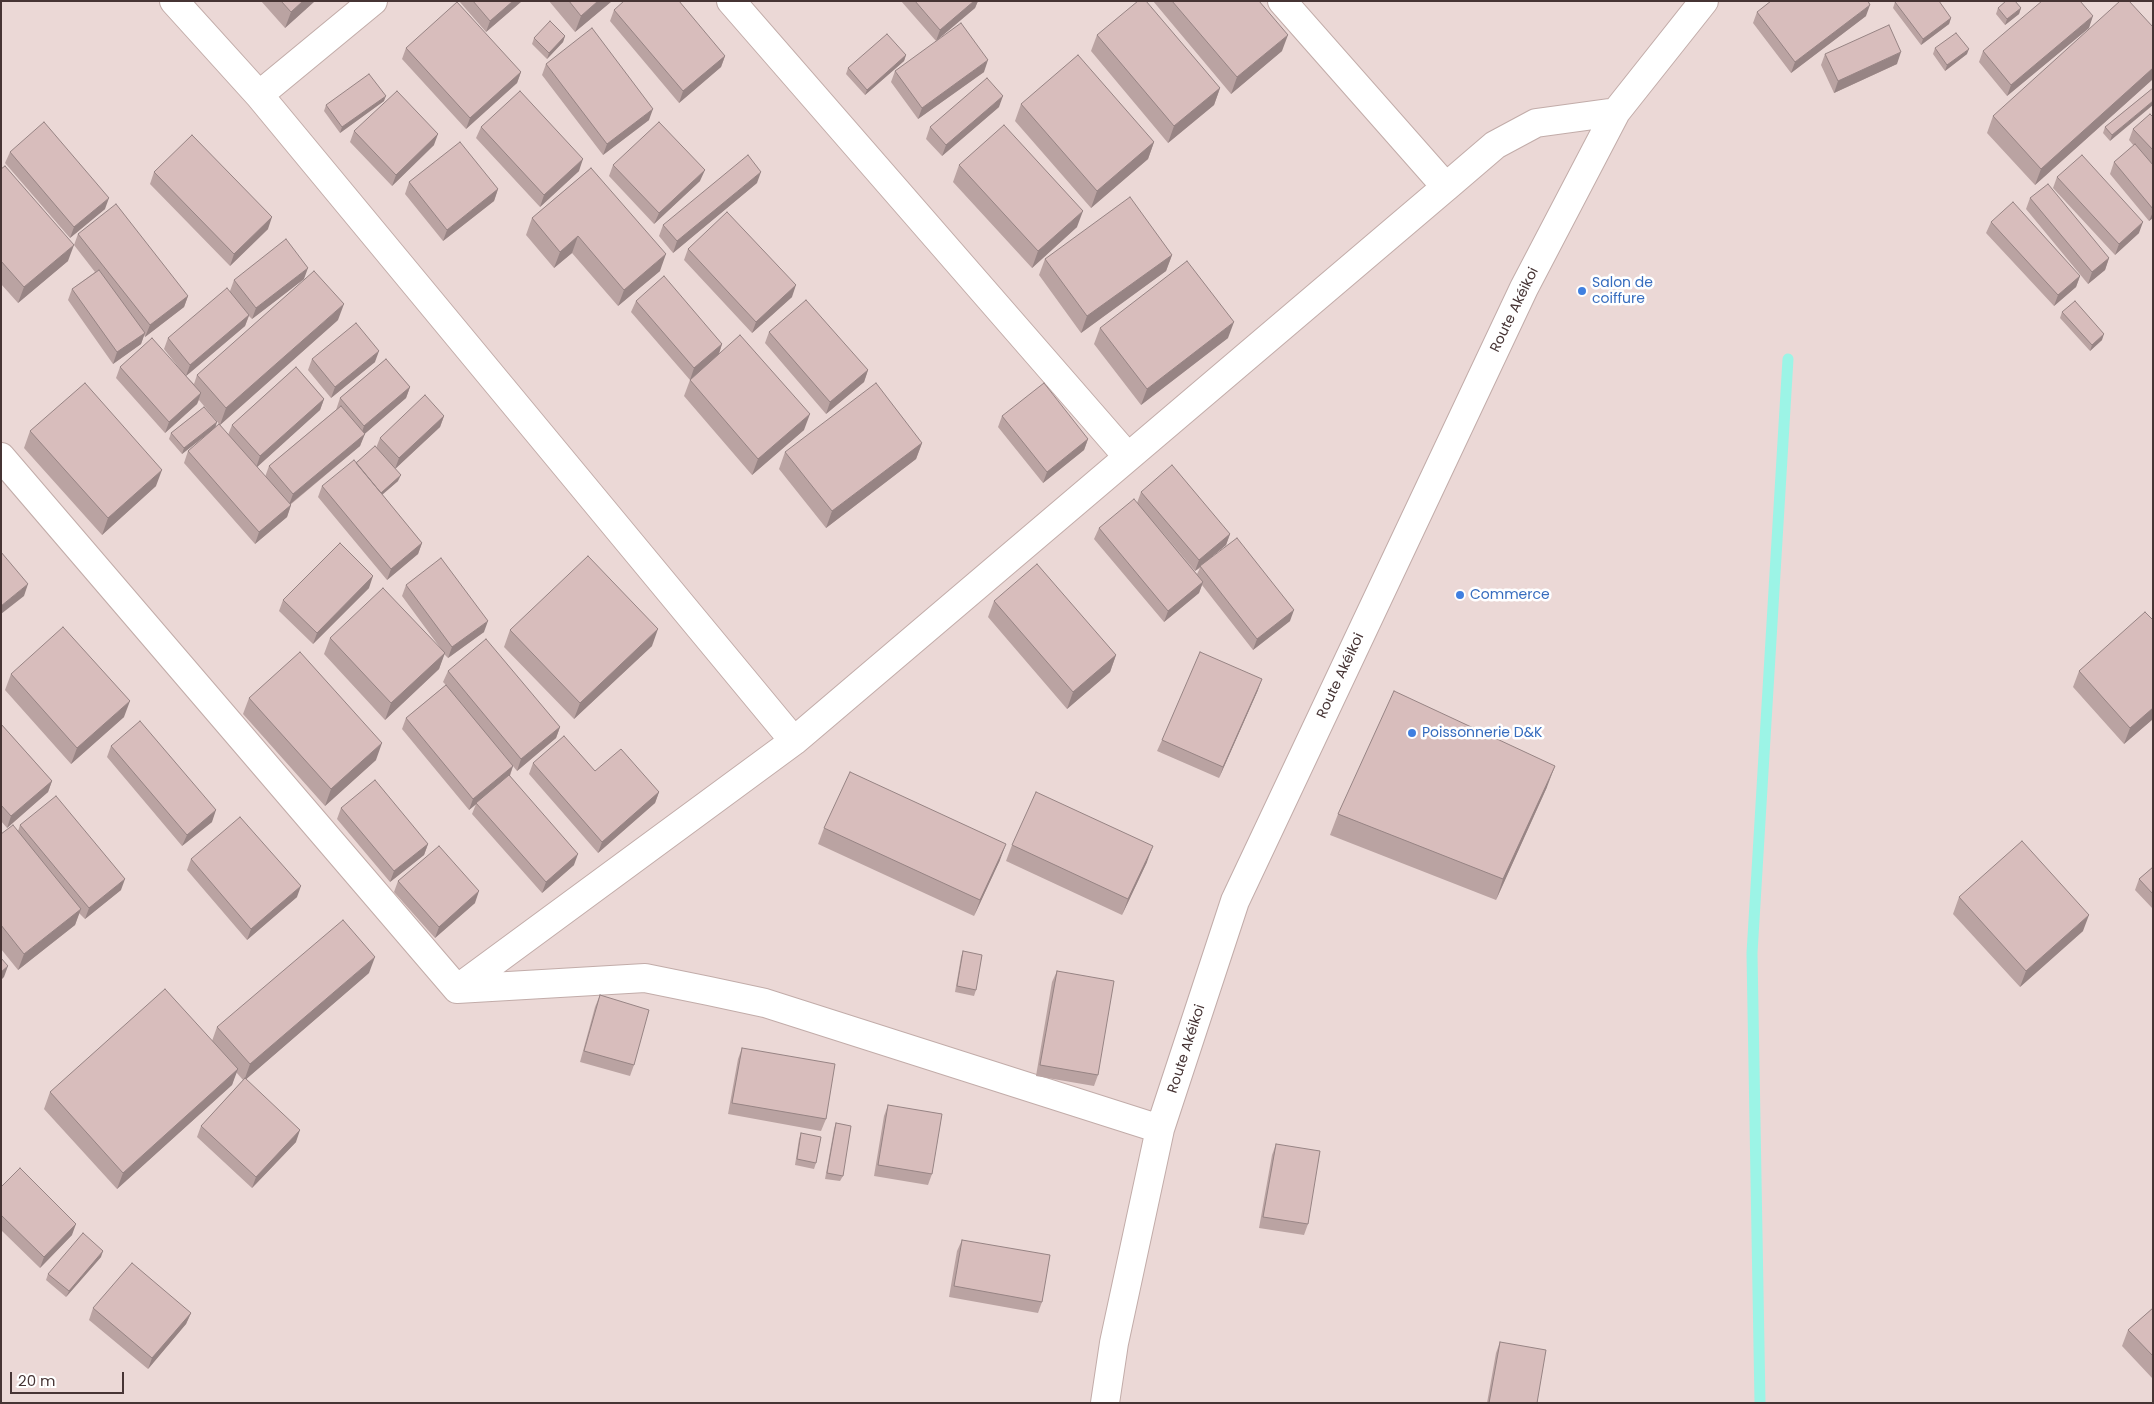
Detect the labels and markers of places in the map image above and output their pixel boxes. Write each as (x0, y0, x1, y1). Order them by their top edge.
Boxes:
place label: Salon de coiffure (1592, 275, 1653, 308)
marker: Salon de coiffure (1576, 285, 1588, 297)
place label: Commerce (1470, 587, 1550, 603)
marker: Commerce (1454, 589, 1466, 601)
place label: Poissonnerie D&K (1422, 725, 1542, 741)
marker: Poissonnerie D&K (1406, 727, 1418, 739)

